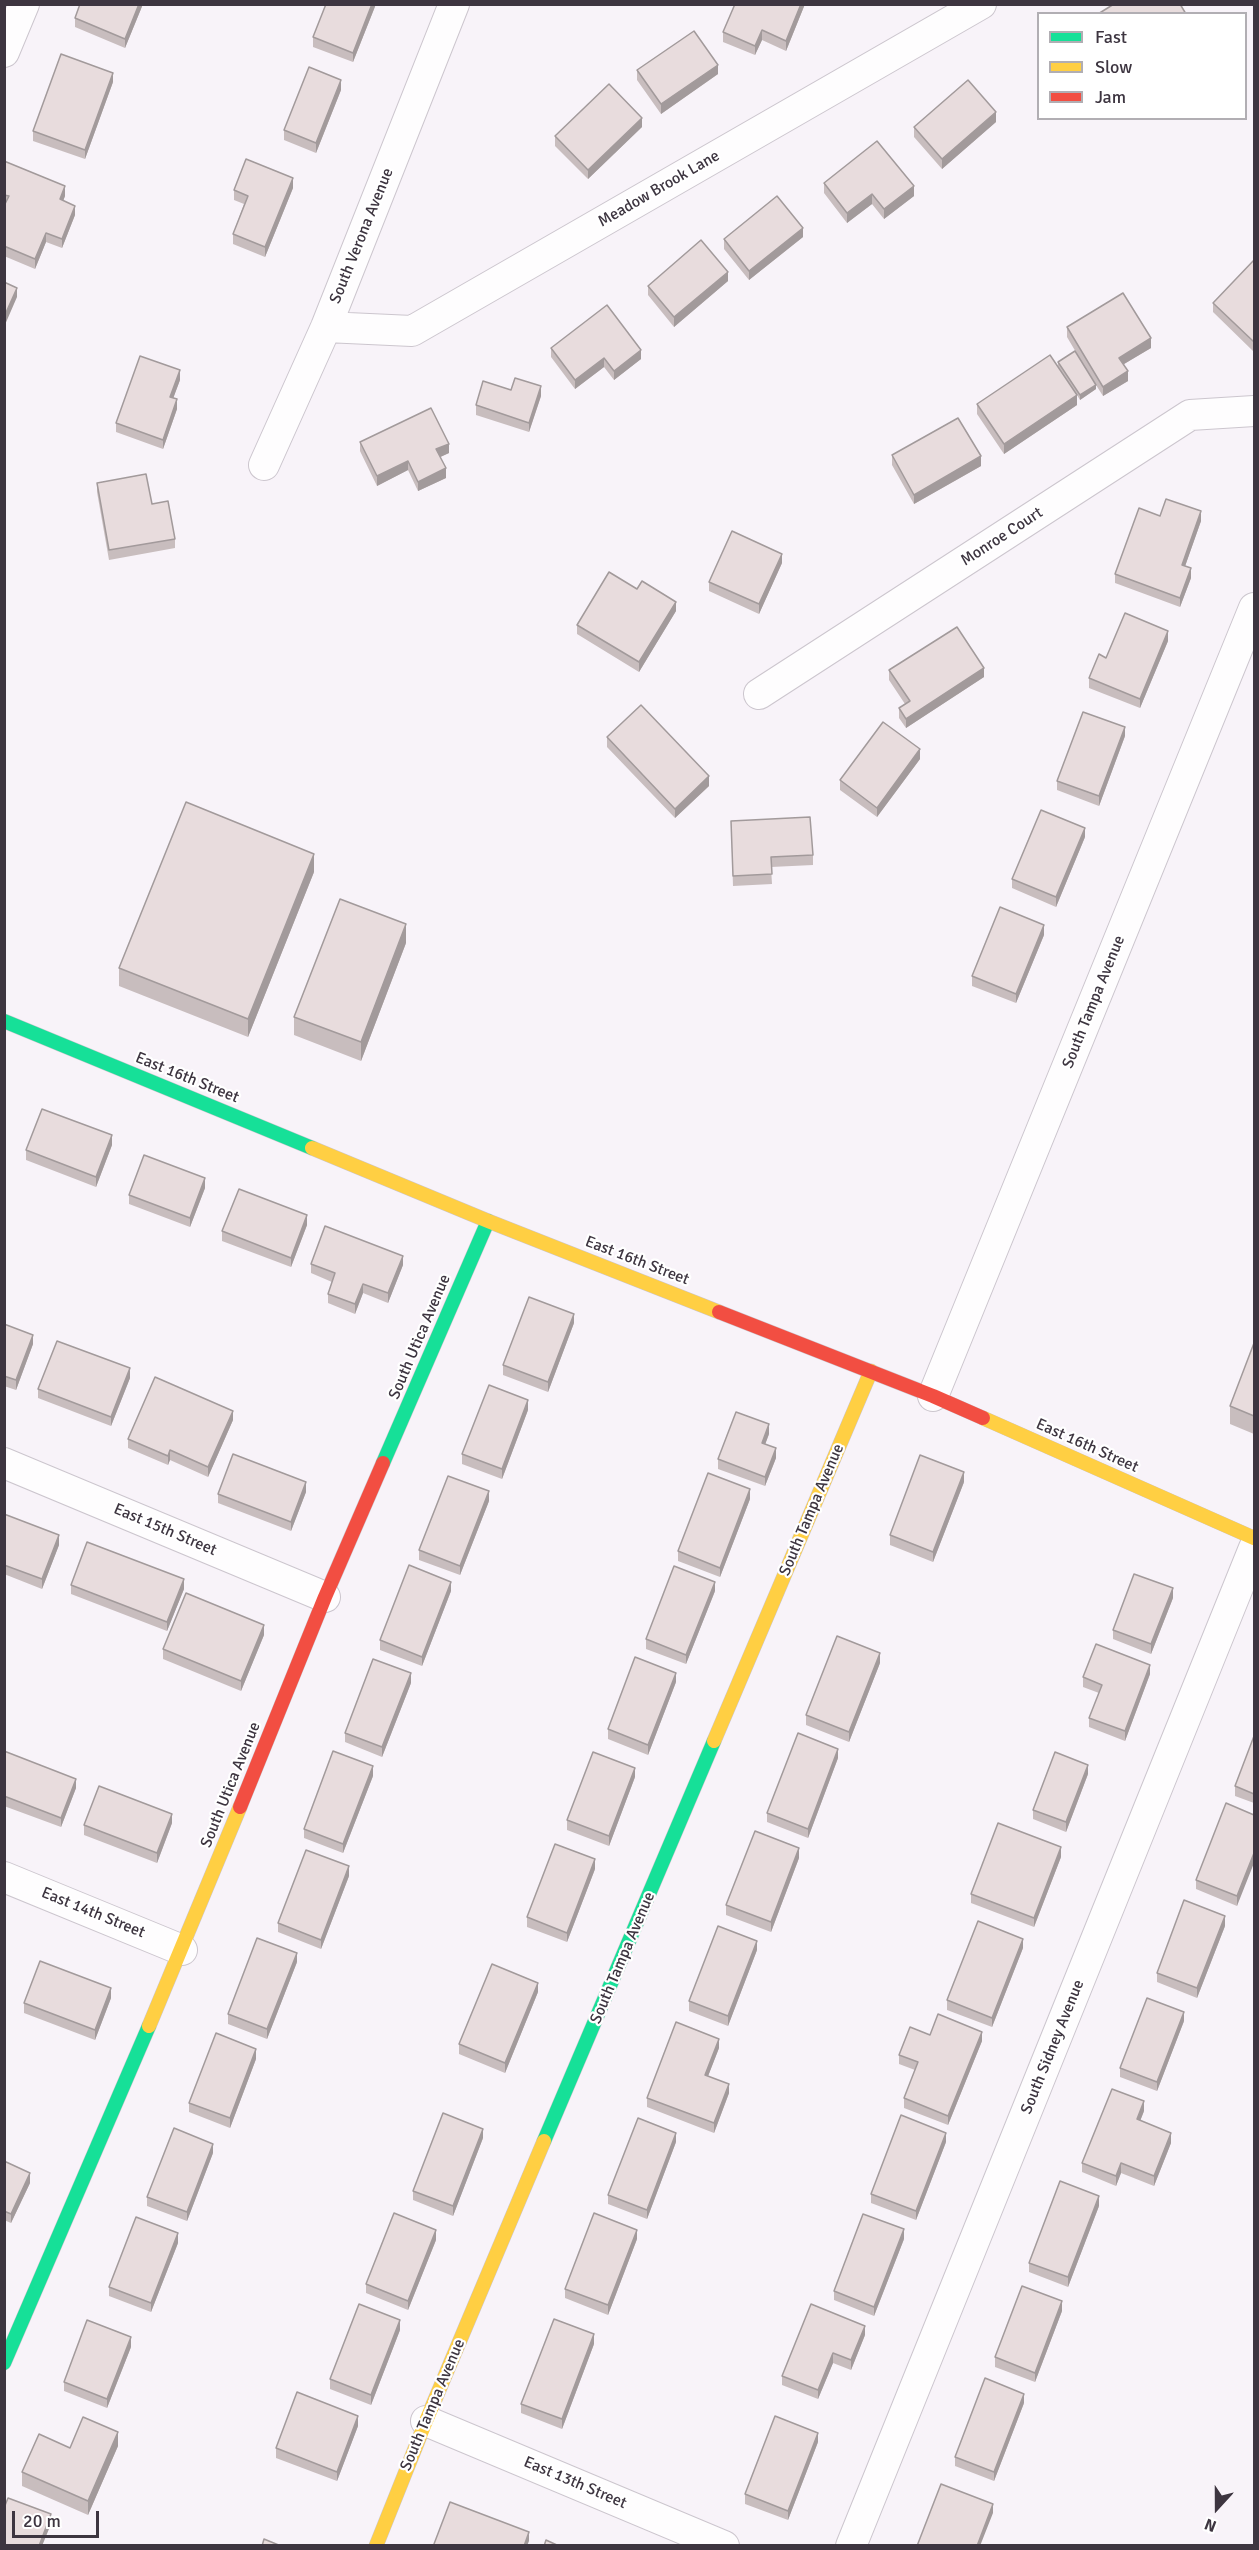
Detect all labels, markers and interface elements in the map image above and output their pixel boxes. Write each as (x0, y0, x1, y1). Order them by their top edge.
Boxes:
legend (1037, 12, 1247, 120)
text: Fast (1095, 26, 1127, 48)
text: Slow (1095, 56, 1132, 78)
text: Jam (1095, 86, 1126, 108)
street label: Meadow Brook Lane (595, 146, 723, 232)
street label: South Verona Avenue (326, 165, 398, 307)
street label: Monroe Court (957, 503, 1047, 571)
street label: South Tampa Avenue (1059, 933, 1129, 1071)
street label: East 16th Street (132, 1049, 242, 1107)
street label: East 16th Street (582, 1232, 692, 1290)
street label: South Utica Avenue (385, 1272, 455, 1402)
street label: East 16th Street (1033, 1415, 1141, 1477)
street label: South Tampa Avenue (776, 1441, 848, 1579)
street label: East 15th Street (111, 1500, 219, 1560)
street label: South Utica Avenue (197, 1719, 265, 1851)
street label: East 14th Street (38, 1884, 148, 1942)
street label: South Tampa Avenue (587, 1889, 659, 2027)
street label: South Sidney Avenue (1017, 1977, 1089, 2117)
street label: South Tampa Avenue (397, 2336, 469, 2474)
street label: East 13th Street (521, 2453, 629, 2513)
north arrow (1187, 2478, 1247, 2538)
scale bar (15, 2499, 102, 2537)
text: 20 m (23, 2510, 61, 2532)
text: N (1202, 2513, 1219, 2536)

